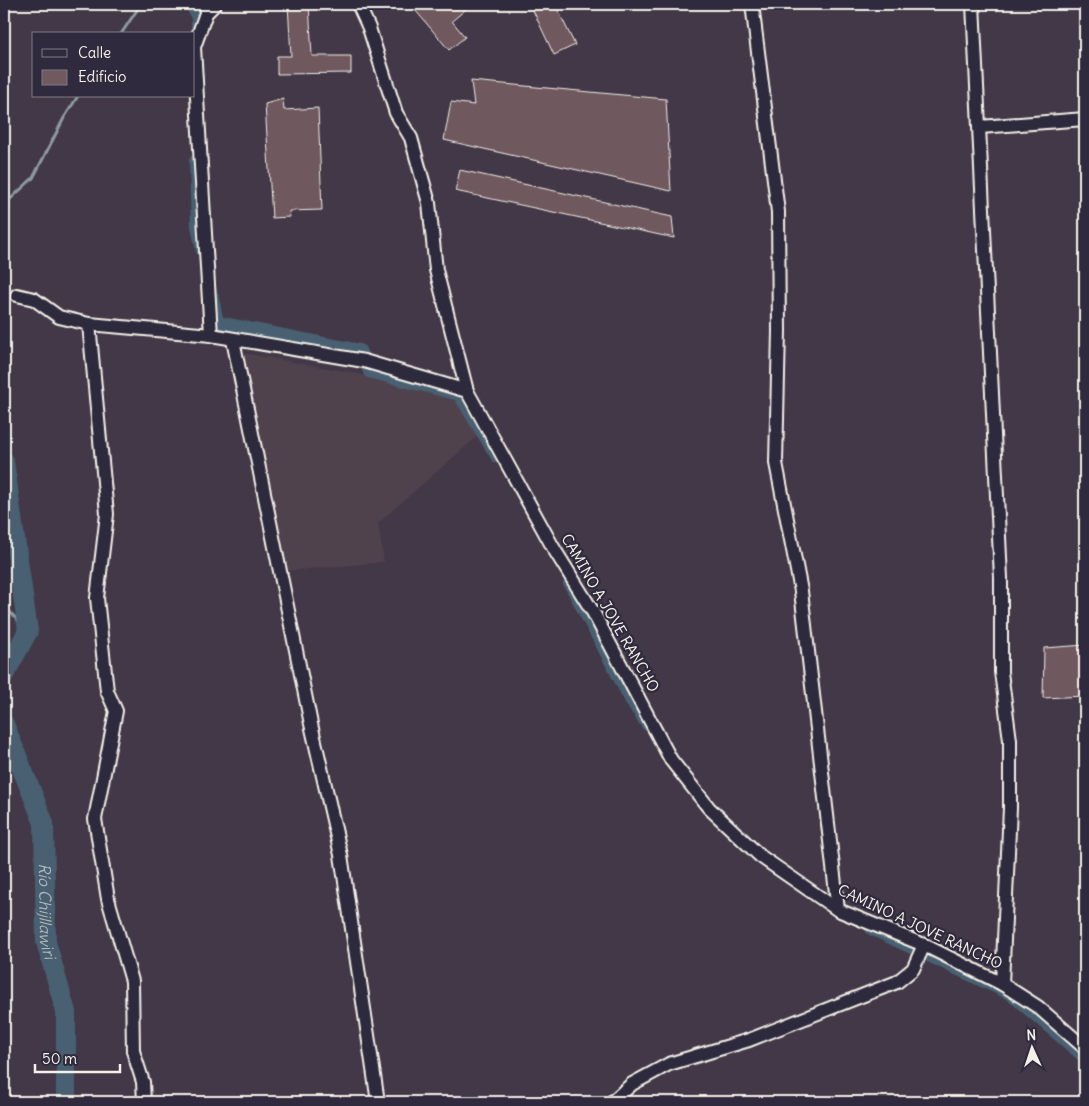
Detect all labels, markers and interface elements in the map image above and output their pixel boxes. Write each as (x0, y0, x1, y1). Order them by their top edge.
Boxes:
legend (32, 32, 195, 98)
text: Calle (78, 43, 111, 62)
text: Edificio (78, 67, 126, 86)
street label: CAMINO A JOVE RANCHO (557, 530, 664, 695)
water label: Río Chijllawiri (35, 863, 61, 964)
street label: CAMINO A JOVE RANCHO (835, 880, 1006, 973)
north arrow (1006, 1024, 1056, 1074)
text: N (1026, 1026, 1037, 1044)
scale bar (35, 1041, 120, 1073)
text: 50 m (42, 1049, 77, 1068)

